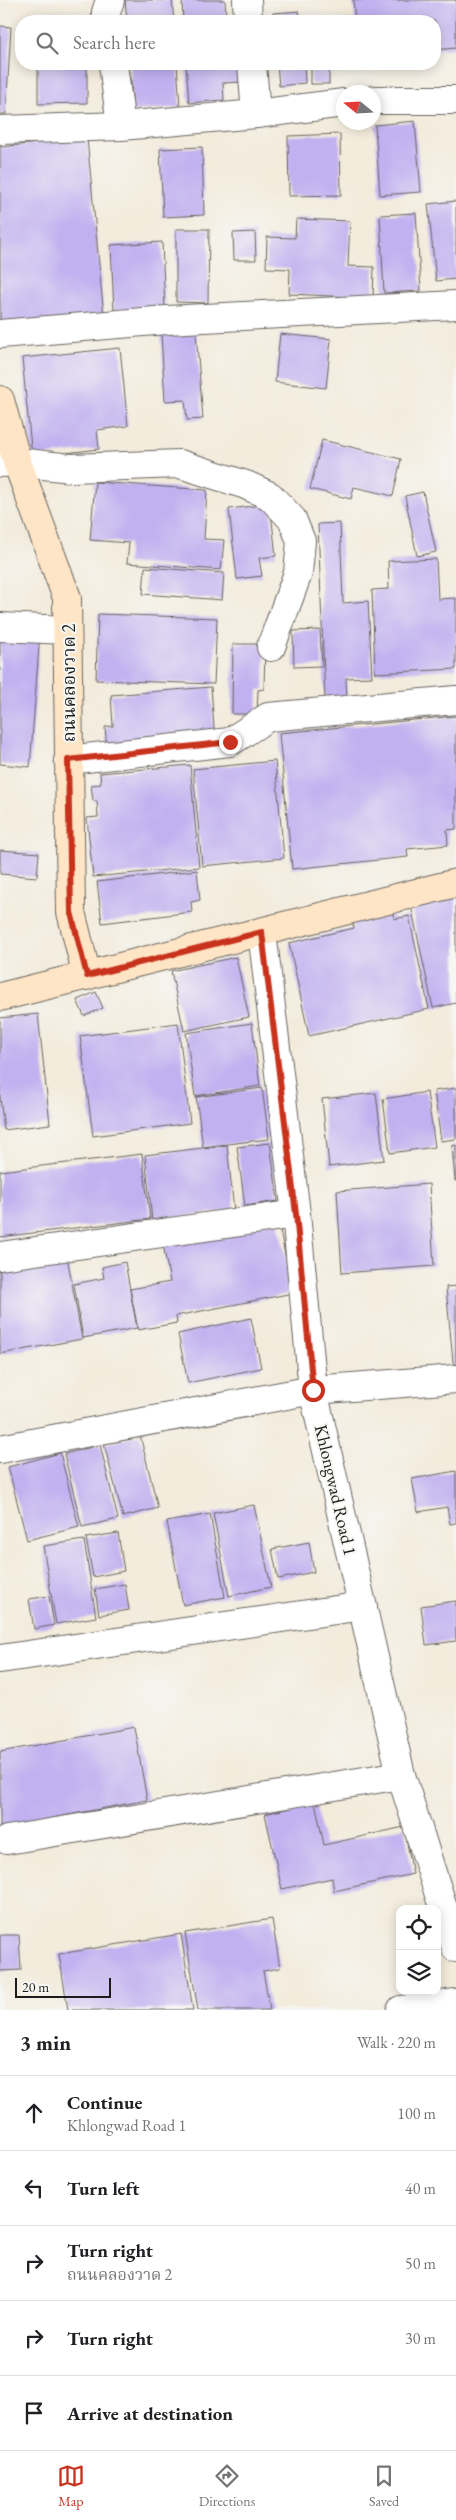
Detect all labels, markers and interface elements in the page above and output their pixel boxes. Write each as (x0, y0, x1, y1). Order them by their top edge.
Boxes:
search box (15, 15, 441, 70)
icon: search (33, 29, 61, 57)
text: Search here (73, 30, 155, 55)
north arrow (336, 85, 381, 130)
street label: ถนนคลองวาด 2 (57, 623, 80, 742)
route end (219, 731, 242, 754)
route start (302, 1379, 325, 1402)
street label: Khlongwad Road 1 (310, 1422, 362, 1558)
map controls (396, 1905, 441, 1995)
button: locate (396, 1905, 441, 1950)
button: layers (396, 1950, 441, 1995)
scale bar (15, 1975, 111, 1998)
text: 20 m (22, 1978, 49, 1996)
text: 3 min (20, 2029, 71, 2056)
text: Walk · 220 m (357, 2032, 436, 2053)
text: Continue (67, 2090, 142, 2115)
icon: ahead (20, 2099, 48, 2127)
text: 100 m (397, 2103, 436, 2124)
text: Khlongwad Road 1 (67, 2115, 186, 2136)
icon: left (20, 2174, 48, 2202)
text: Turn left (67, 2176, 139, 2201)
text: 40 m (405, 2178, 436, 2199)
text: Turn right (67, 2238, 153, 2263)
icon: right (20, 2249, 48, 2277)
text: 50 m (405, 2253, 436, 2274)
text: ถนนคลองวาด 2 (67, 2264, 172, 2285)
icon: right (20, 2324, 48, 2352)
text: Turn right (67, 2326, 153, 2351)
text: 30 m (405, 2328, 436, 2349)
icon: arrive (20, 2399, 48, 2427)
text: Arrive at destination (67, 2401, 233, 2426)
tab: Map (57, 2462, 85, 2510)
tab: Directions (199, 2462, 255, 2510)
tab: Saved (369, 2462, 399, 2510)

